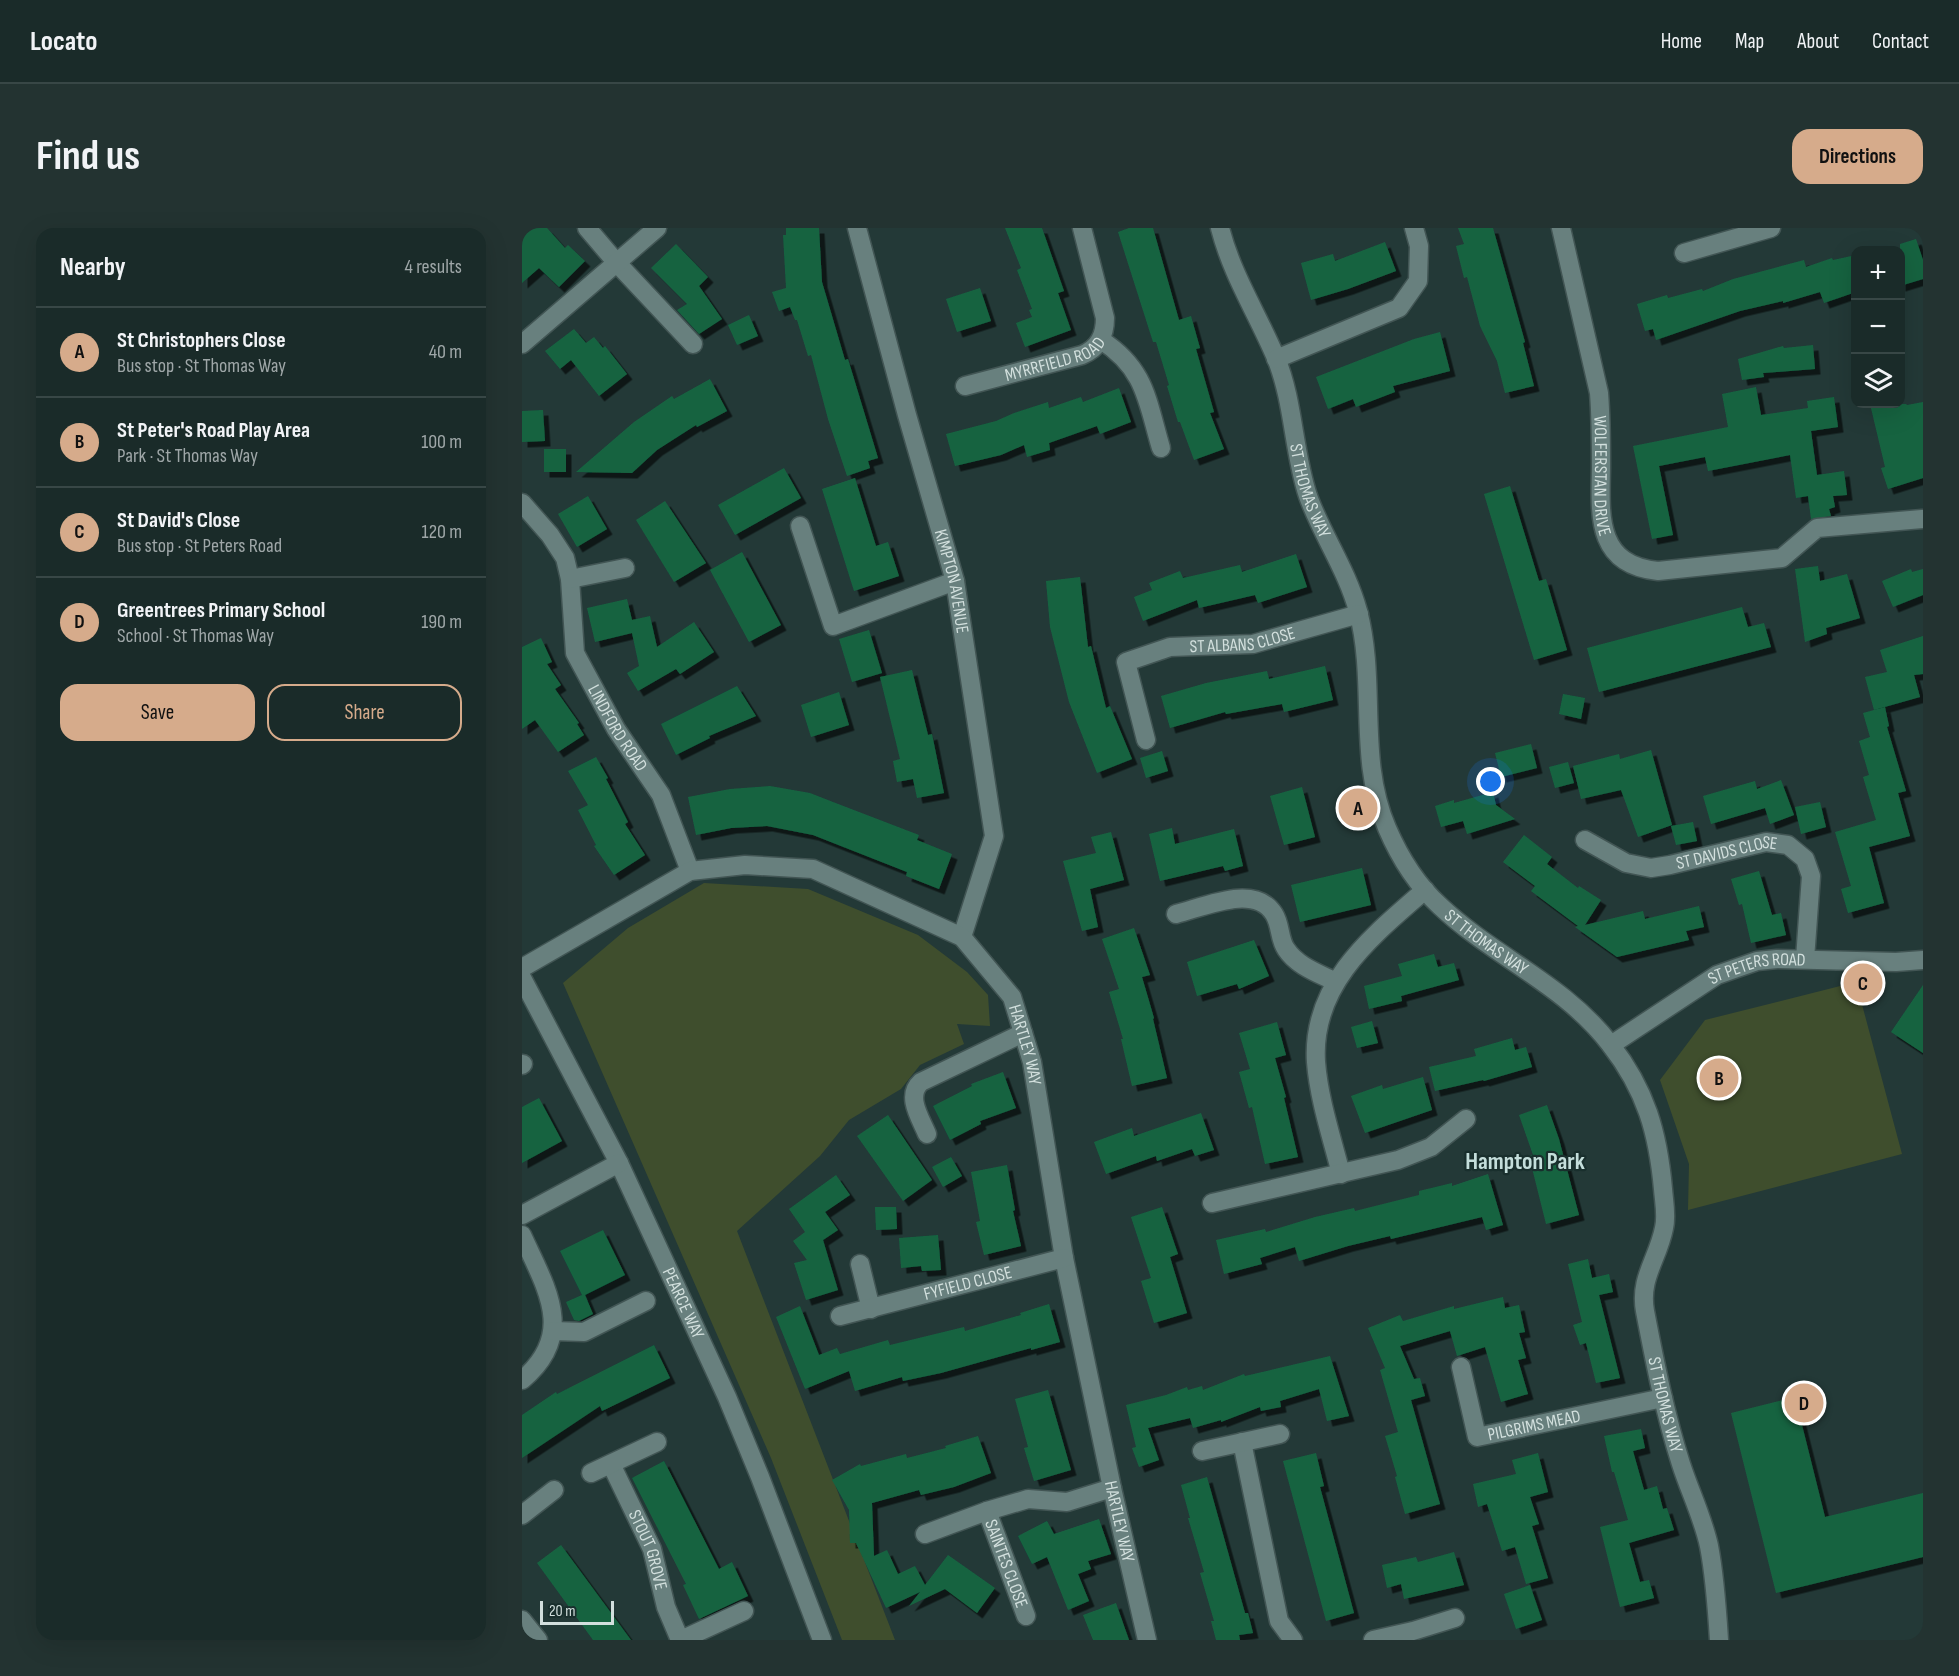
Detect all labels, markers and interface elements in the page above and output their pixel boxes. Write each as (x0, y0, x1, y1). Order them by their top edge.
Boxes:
text: Locato (30, 25, 97, 58)
text: Home (1661, 29, 1702, 54)
text: Map (1735, 29, 1764, 54)
text: About (1797, 29, 1839, 54)
text: Contact (1872, 29, 1929, 54)
button: Directions (1792, 129, 1923, 184)
text: Find us (36, 131, 140, 182)
map controls (1851, 246, 1905, 408)
button: + (1851, 246, 1905, 300)
text: Nearby (60, 252, 126, 283)
text: 4 results (405, 255, 462, 279)
button: − (1851, 300, 1905, 354)
text: St Christophers Close (117, 327, 286, 354)
street label: MYRRFIELD ROAD (1003, 333, 1110, 386)
text: A (75, 340, 84, 364)
text: 40 m (429, 340, 462, 364)
text: Bus stop · St Thomas Way (117, 354, 286, 378)
button: layers (1851, 354, 1905, 408)
street label: WOLFERSTAN DRIVE (1589, 415, 1615, 539)
text: St Peter's Road Play Area (117, 417, 310, 444)
text: B (75, 430, 84, 454)
text: 100 m (421, 430, 462, 454)
street label: ST THOMAS WAY (1285, 442, 1335, 542)
text: Park · St Thomas Way (117, 444, 258, 468)
text: St David's Close (117, 507, 240, 534)
text: C (74, 520, 85, 544)
text: 120 m (422, 520, 462, 544)
street label: KIMPTON AVENUE (930, 527, 973, 635)
text: Bus stop · St Peters Road (117, 534, 282, 558)
text: Greentrees Primary School (117, 597, 325, 624)
text: D (74, 610, 85, 634)
text: 190 m (421, 610, 462, 634)
street label: ST ALBANS CLOSE (1189, 623, 1298, 657)
text: School · St Thomas Way (117, 624, 274, 648)
street label: LINDFORD ROAD (583, 681, 652, 775)
button: Save (60, 684, 255, 741)
button: Share (267, 684, 462, 741)
your location (1476, 767, 1505, 796)
pin: A (1338, 786, 1378, 830)
street label: ST DAVIDS CLOSE (1674, 832, 1779, 874)
street label: ST THOMAS WAY (1440, 905, 1532, 980)
street label: ST PETERS ROAD (1704, 949, 1806, 989)
pin: C (1844, 960, 1882, 1005)
street label: HARTLEY WAY (1004, 1002, 1046, 1087)
pin: B (1700, 1056, 1738, 1100)
district label: Hampton Park (1465, 1147, 1585, 1176)
street label: FYFIELD CLOSE (922, 1262, 1014, 1305)
street label: PEARCE WAY (658, 1264, 709, 1342)
street label: ST THOMAS WAY (1643, 1355, 1687, 1456)
pin: D (1784, 1380, 1824, 1426)
street label: PILGRIMS MEAD (1486, 1406, 1582, 1446)
street label: HARTLEY WAY (1100, 1479, 1139, 1564)
street label: STOUT GROVE (624, 1506, 671, 1592)
street label: SAINTES CLOSE (980, 1517, 1032, 1611)
scale bar (540, 1598, 614, 1626)
text: 20 m (549, 1602, 576, 1621)

